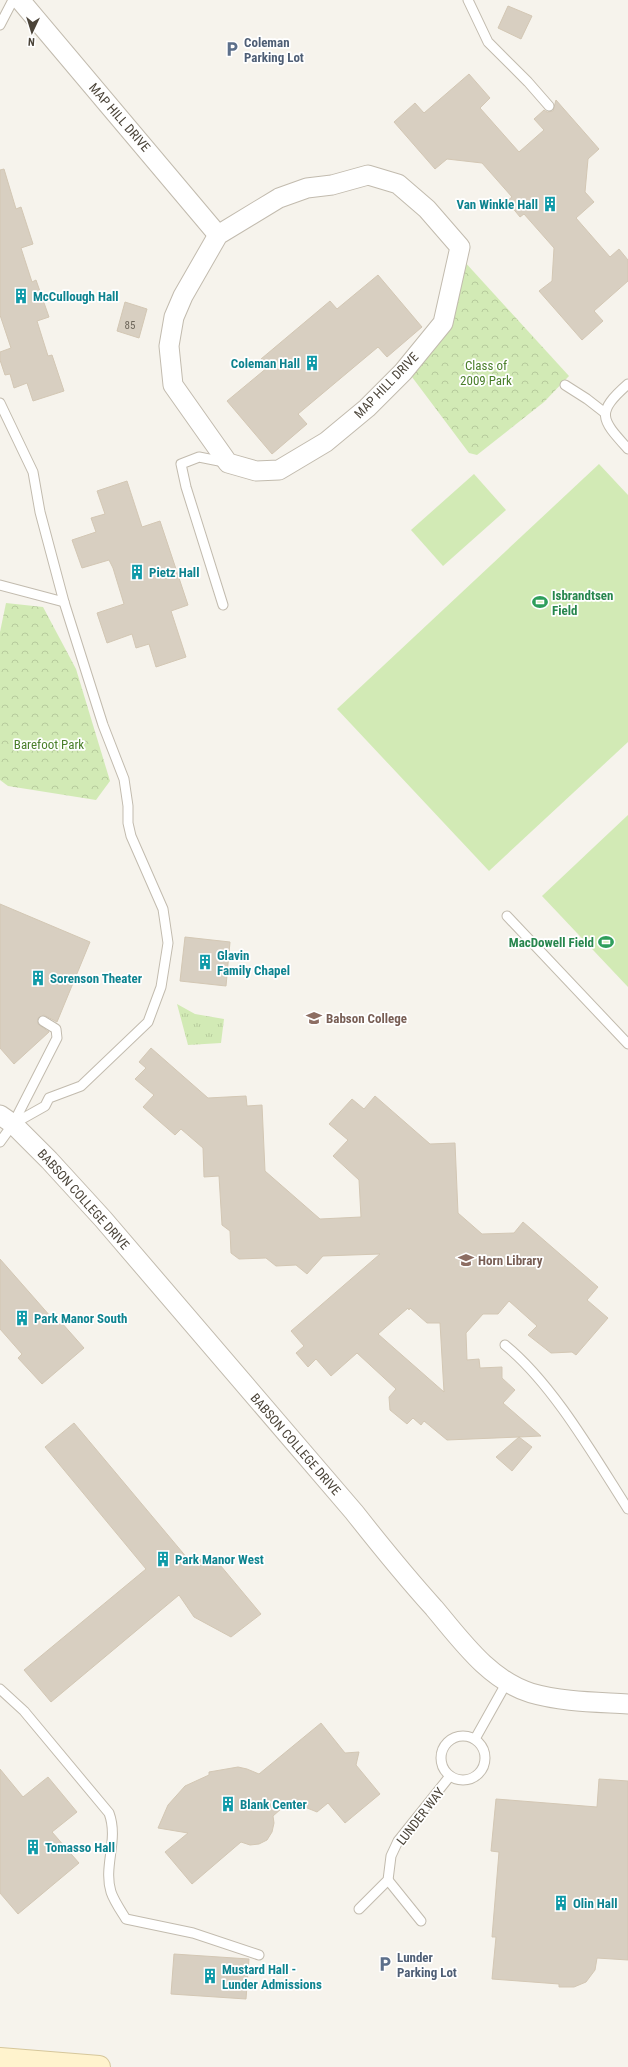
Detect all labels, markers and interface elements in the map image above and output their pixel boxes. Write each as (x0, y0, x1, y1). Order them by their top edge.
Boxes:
north arrow (12, 12, 52, 52)
text: N (27, 35, 35, 48)
place label: Coleman Parking Lot (244, 35, 304, 65)
parking icon: Coleman Parking Lot (223, 40, 241, 58)
street label: MAP HILL DRIVE (86, 80, 153, 155)
building icon: Van Winkle Hall (541, 195, 559, 213)
place label: Van Winkle Hall (456, 197, 538, 212)
building icon: McCullough Hall (12, 287, 30, 305)
place label: McCullough Hall (33, 289, 119, 304)
house number: 85 (125, 319, 135, 332)
street label: MAP HILL DRIVE (351, 349, 421, 421)
building icon: Coleman Hall (303, 354, 321, 372)
place label: Coleman Hall (231, 356, 300, 371)
park label: Class of 2009 Park (460, 358, 512, 388)
building icon: Pietz Hall (128, 563, 146, 581)
place label: Pietz Hall (149, 565, 199, 580)
place label: Isbrandtsen Field (552, 588, 613, 618)
sports icon: Isbrandtsen Field (531, 593, 549, 611)
park label: Barefoot Park (14, 737, 84, 752)
sports icon: MacDowell Field (597, 933, 615, 951)
place label: MacDowell Field (509, 935, 594, 950)
place label: Glavin Family Chapel (217, 948, 290, 978)
building icon: Glavin Family Chapel (196, 953, 214, 971)
building icon: Sorenson Theater (29, 969, 47, 987)
place label: Sorenson Theater (50, 971, 143, 986)
school or university icon: Babson College (305, 1009, 323, 1027)
place label: Babson College (326, 1011, 407, 1026)
street label: BABSON COLLEGE DRIVE (35, 1146, 133, 1253)
school or university icon: Horn Library (457, 1251, 475, 1269)
place label: Horn Library (478, 1253, 543, 1268)
building icon: Park Manor South (13, 1309, 31, 1327)
place label: Park Manor South (34, 1311, 127, 1326)
street label: BABSON COLLEGE DRIVE (247, 1390, 344, 1498)
building icon: Park Manor West (154, 1550, 172, 1568)
place label: Park Manor West (175, 1552, 264, 1567)
street label: LUNDER WAY (393, 1785, 447, 1848)
building icon: Blank Center (219, 1795, 237, 1813)
place label: Blank Center (240, 1797, 308, 1812)
building icon: Tomasso Hall (24, 1838, 42, 1856)
place label: Tomasso Hall (45, 1840, 115, 1855)
building icon: Olin Hall (552, 1894, 570, 1912)
place label: Olin Hall (573, 1896, 617, 1911)
place label: Lunder Parking Lot (397, 1950, 457, 1980)
parking icon: Lunder Parking Lot (376, 1955, 394, 1973)
place label: Mustard Hall - Lunder Admissions (222, 1962, 322, 1992)
building icon: Mustard Hall - Lunder Admissions (201, 1967, 219, 1985)

